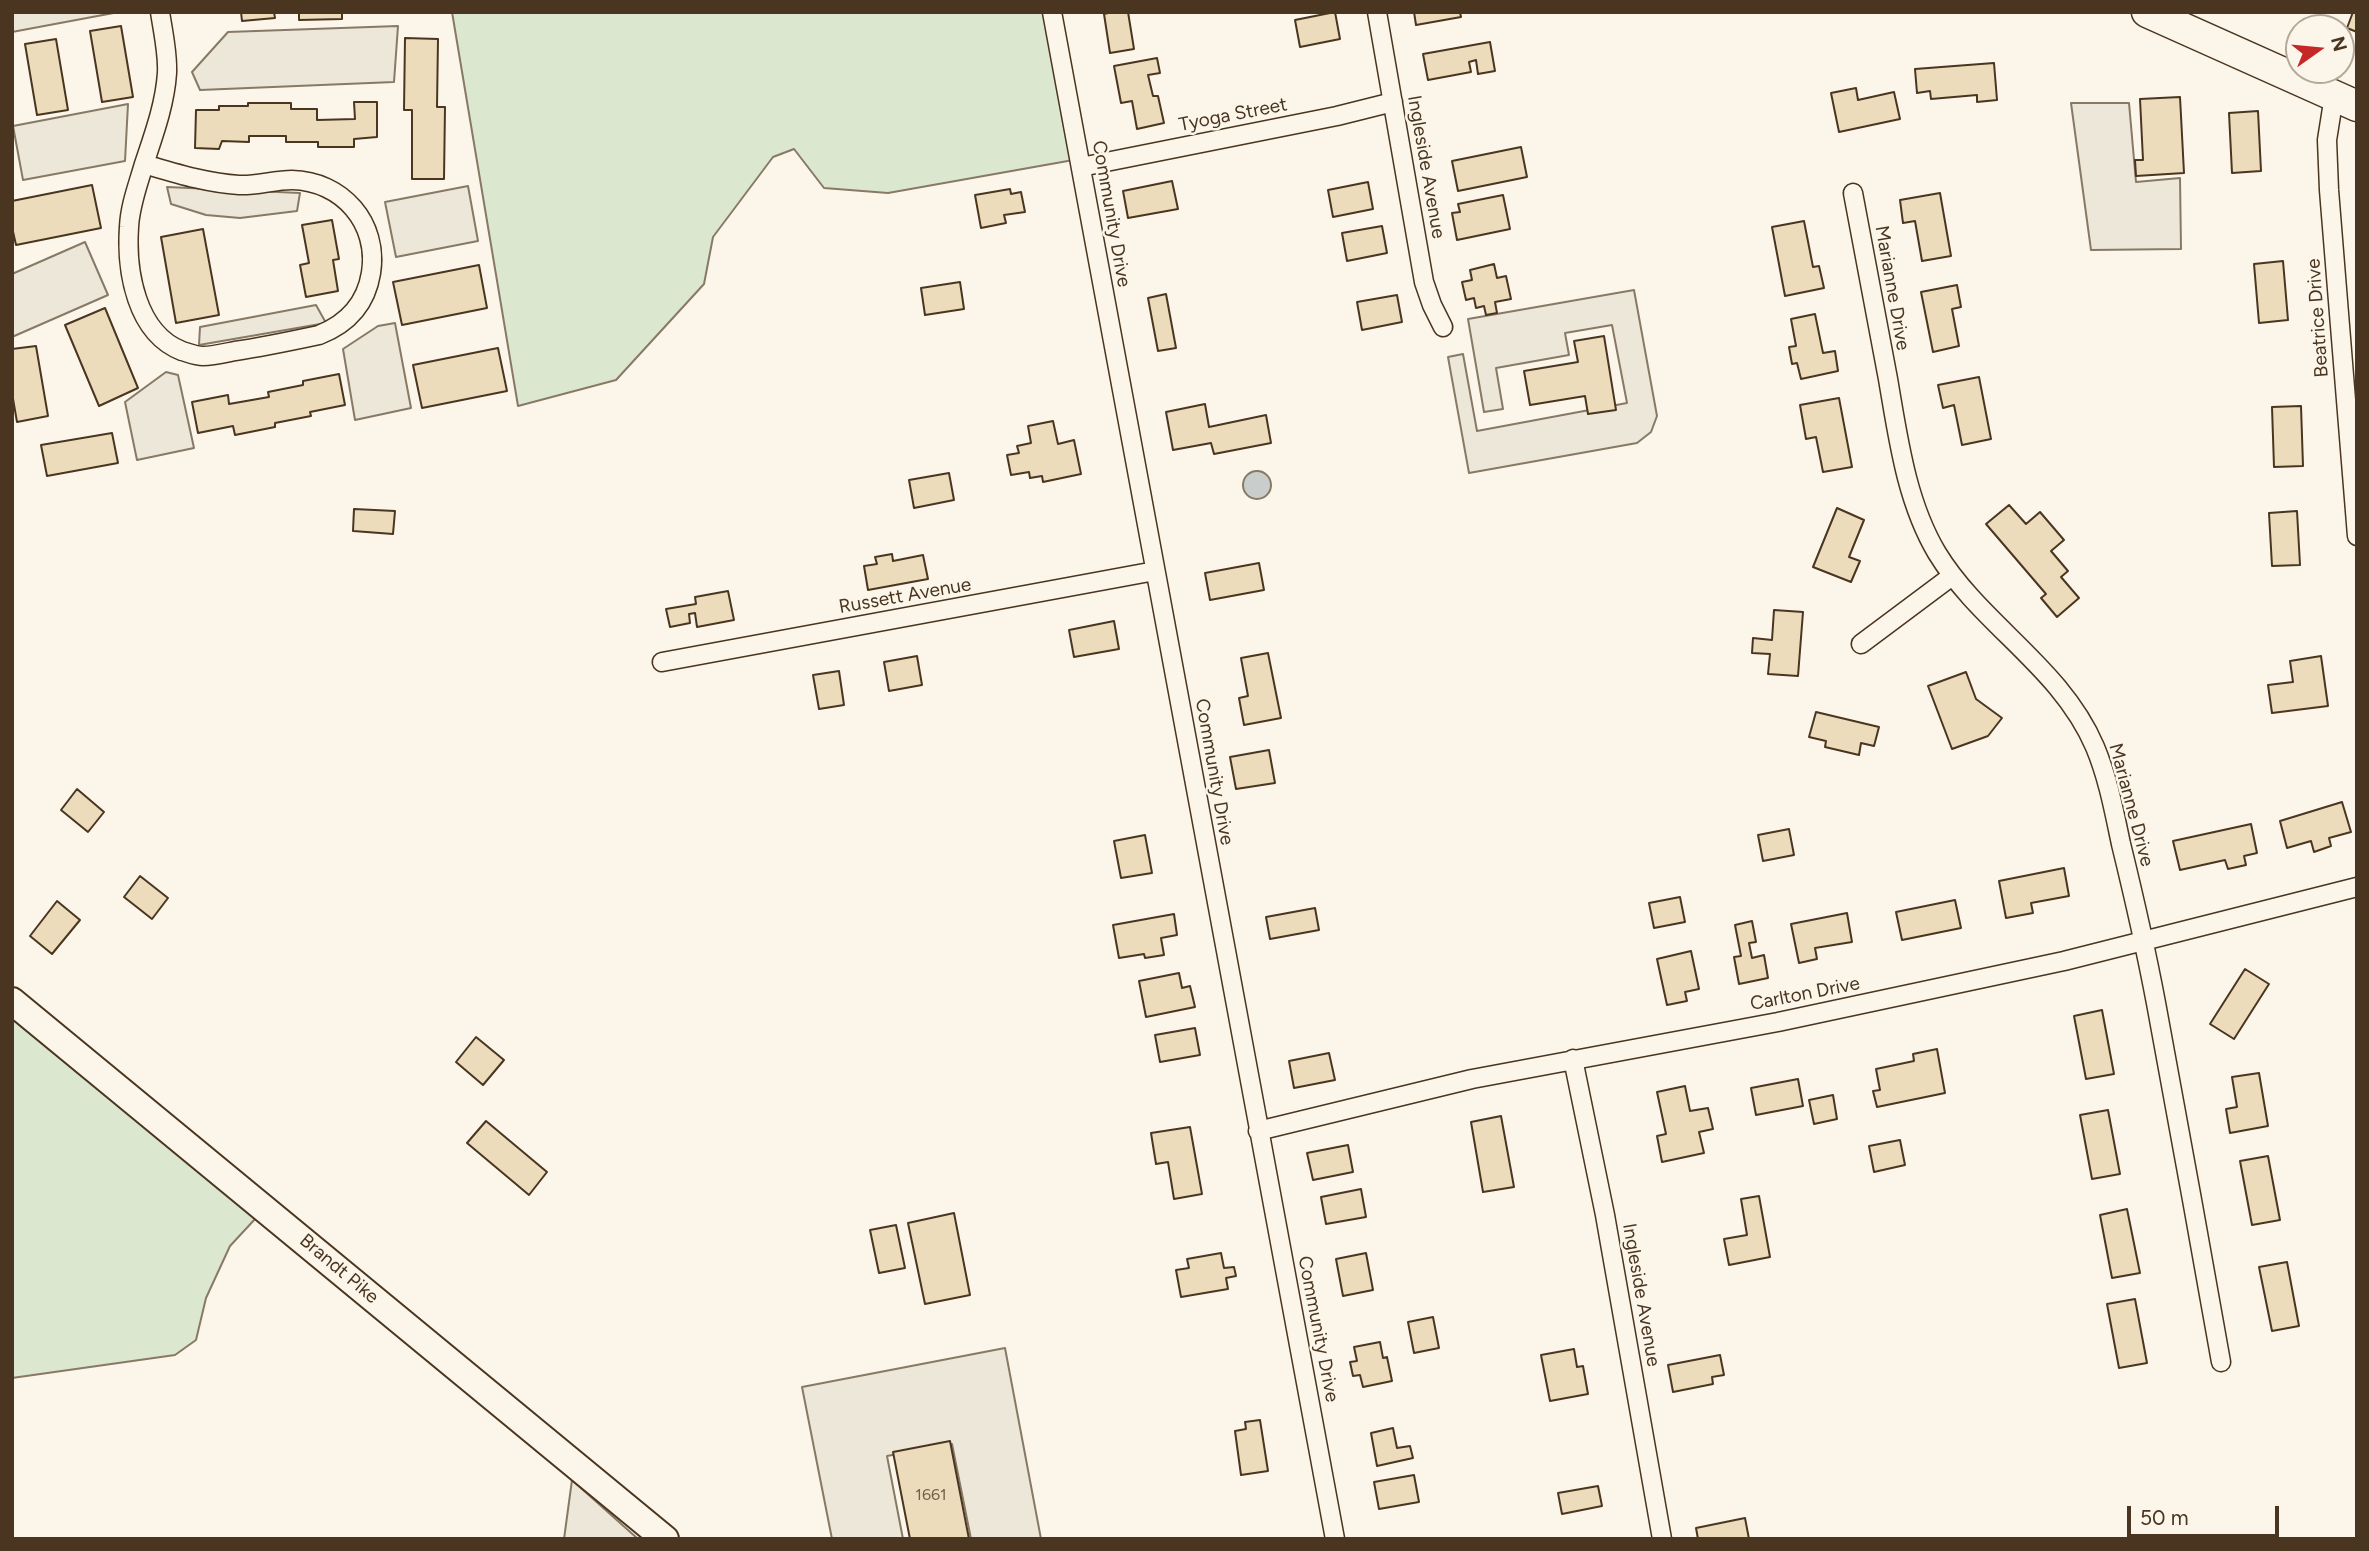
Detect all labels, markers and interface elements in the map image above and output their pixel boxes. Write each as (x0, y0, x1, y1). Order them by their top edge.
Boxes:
north arrow (2285, 14, 2355, 84)
text: N (2326, 34, 2352, 54)
street label: Tyoga Street (1177, 93, 1289, 137)
street label: Ingleside Avenue (1402, 94, 1450, 240)
street label: Community Drive (1087, 139, 1135, 289)
street label: Marianne Drive (1870, 224, 1914, 352)
street label: Beatrice Drive (2302, 258, 2334, 378)
street label: Russett Avenue (837, 573, 973, 619)
street label: Community Drive (1190, 697, 1238, 847)
street label: Marianne Drive (2104, 741, 2158, 869)
street label: Carlton Drive (1748, 972, 1862, 1016)
street label: Ingleside Avenue (1617, 1222, 1665, 1368)
street label: Brandt Pike (295, 1229, 383, 1309)
street label: Community Drive (1293, 1254, 1343, 1404)
house number: 1661 (915, 1485, 947, 1505)
scale bar (2131, 1492, 2283, 1536)
text: 50 m (2140, 1505, 2189, 1530)

